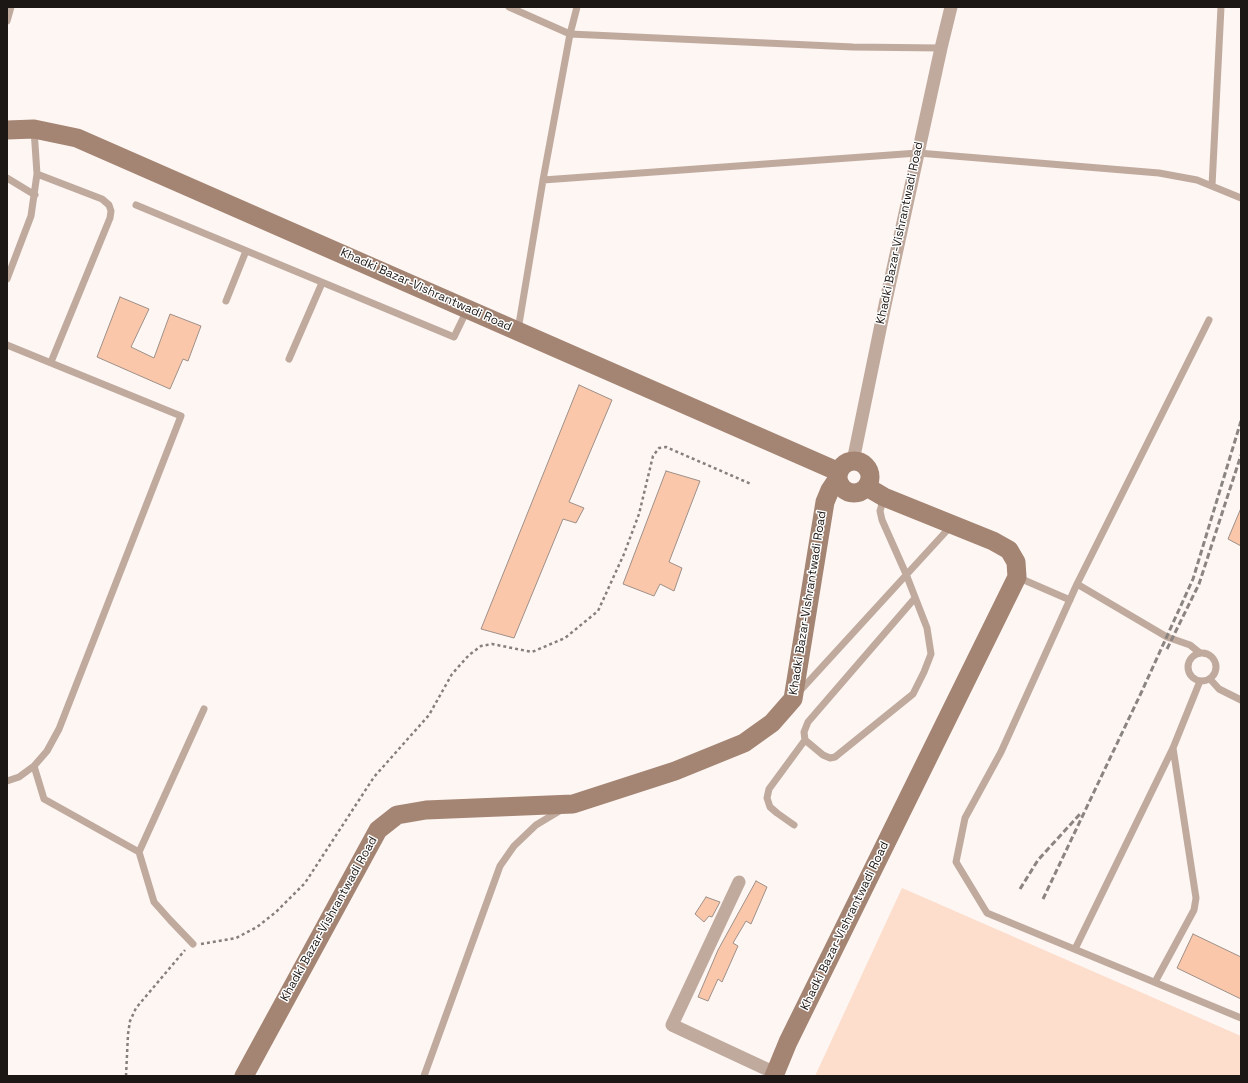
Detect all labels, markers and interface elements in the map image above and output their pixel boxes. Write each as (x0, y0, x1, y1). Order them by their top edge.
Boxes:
street label: Khadki Bazar-Vishrantwadi Road (874, 140, 926, 326)
street label: Khadki Bazar-Vishrantwadi Road (338, 246, 514, 334)
street label: Khadki Bazar-Vishrantwadi Road (786, 510, 830, 696)
street label: Khadki Bazar-Vishrantwadi Road (278, 834, 380, 1004)
street label: Khadki Bazar-Vishrantwadi Road (798, 839, 892, 1013)

